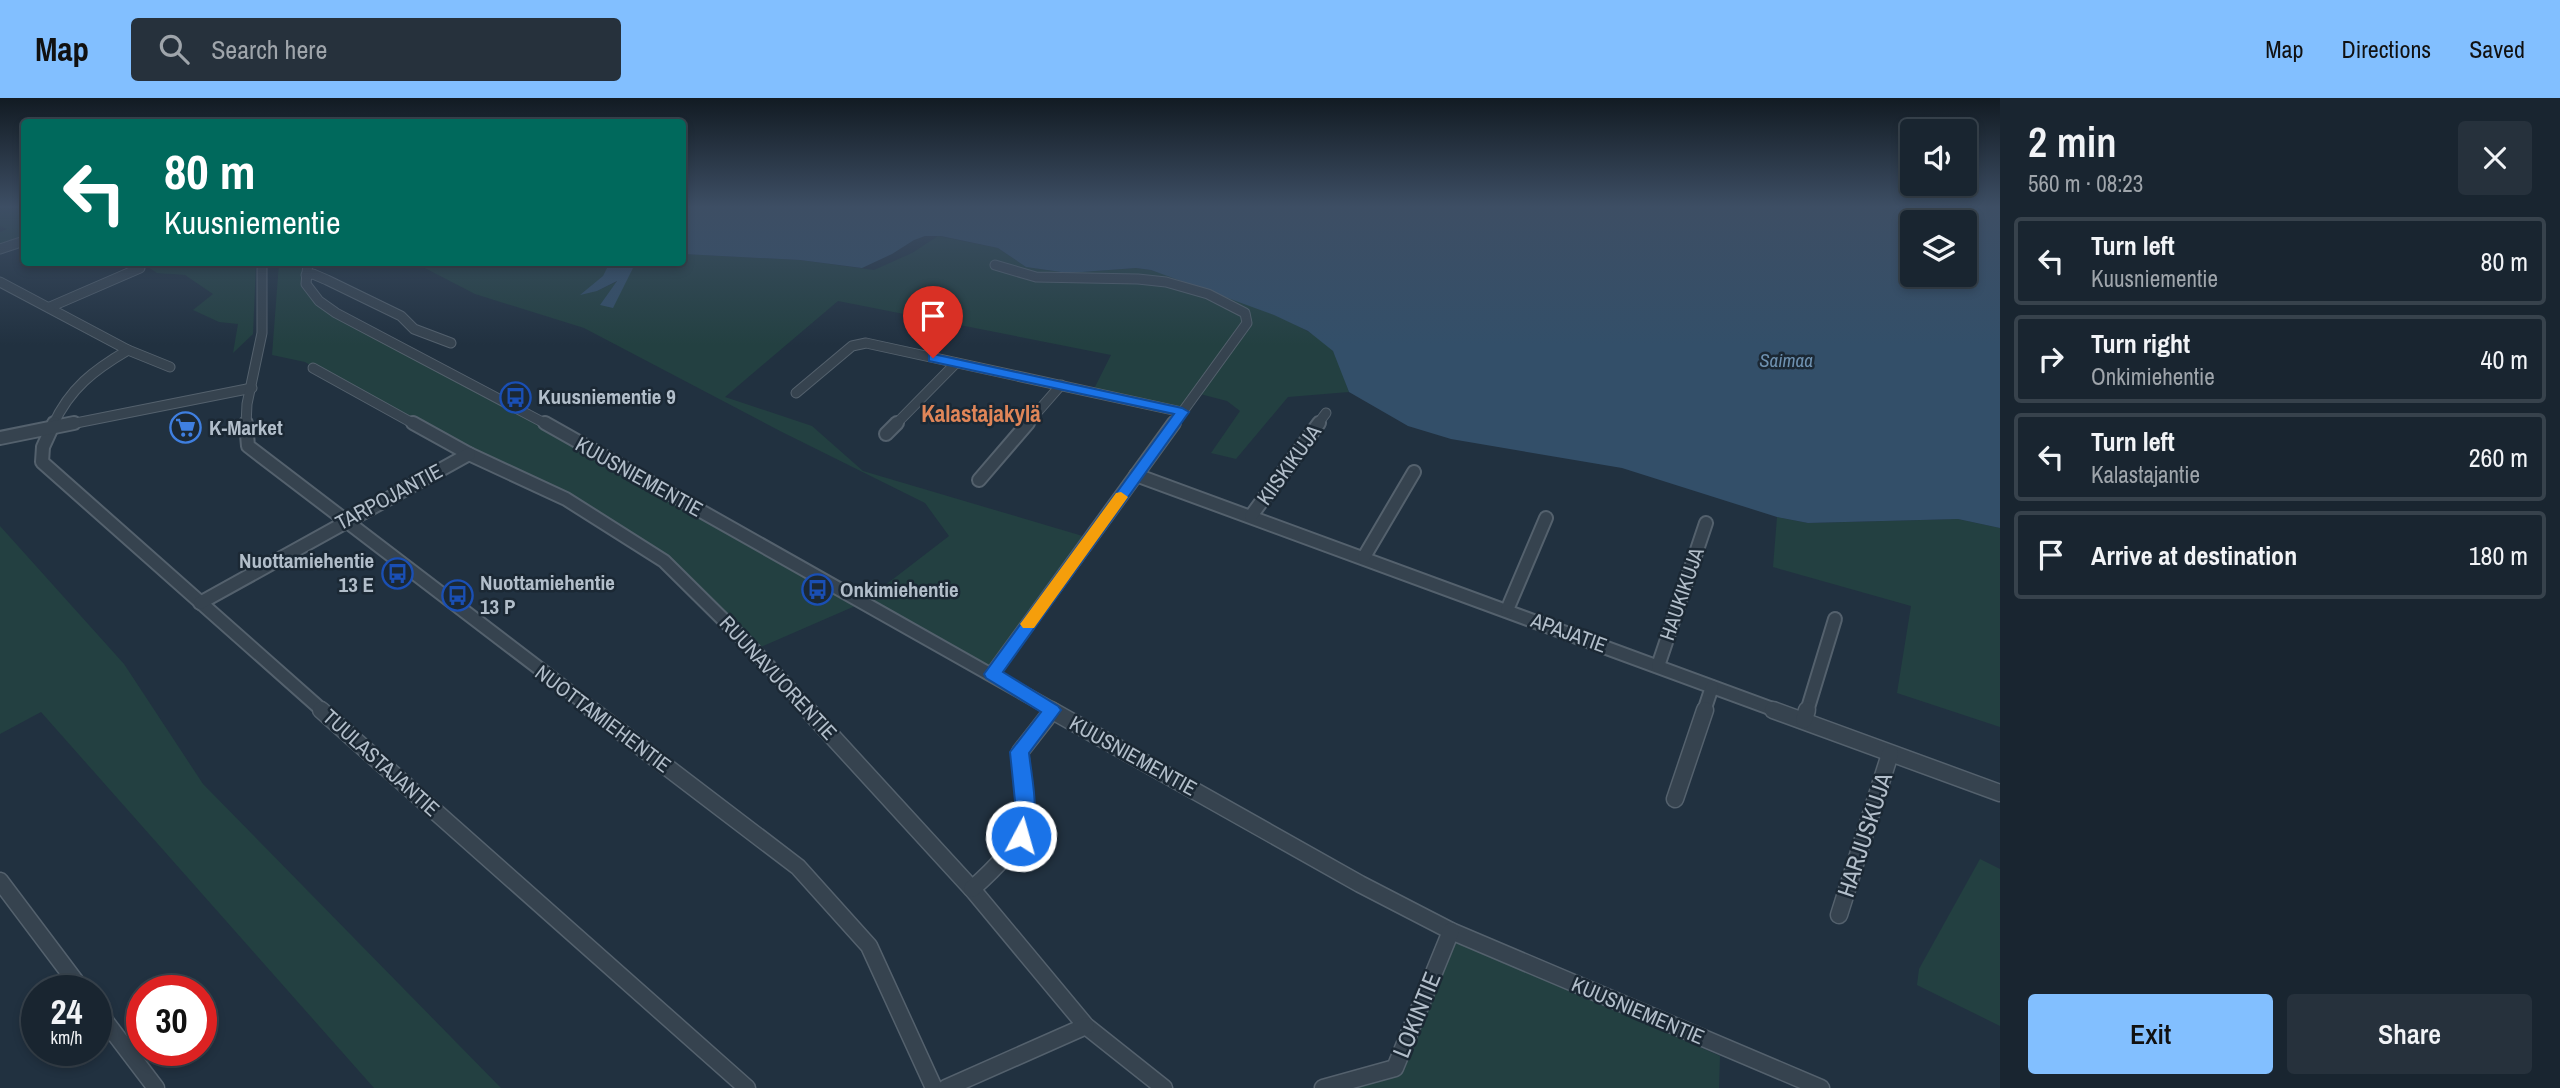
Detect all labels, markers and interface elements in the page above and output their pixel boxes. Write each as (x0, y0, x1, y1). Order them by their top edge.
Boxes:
search box (131, 18, 621, 81)
text: Map (35, 27, 89, 71)
icon: search (155, 30, 193, 68)
text: Search here (211, 32, 327, 67)
text: Map (2265, 33, 2303, 65)
text: Directions (2341, 33, 2431, 65)
text: Saved (2469, 33, 2525, 65)
text: 2 min (2028, 114, 2117, 170)
map controls (1900, 119, 1977, 287)
button: sound (1900, 119, 1977, 196)
button: close (2458, 121, 2532, 195)
text: 80 m (164, 138, 256, 204)
icon: left (49, 147, 140, 238)
text: 560 m · 08:23 (2028, 168, 2143, 199)
text: Kuusniementie (164, 201, 341, 244)
button: layers (1900, 210, 1977, 287)
text: Turn left (2091, 228, 2175, 263)
icon: left (2032, 242, 2070, 280)
text: 80 m (2481, 244, 2528, 279)
text: Kuusniementie (2091, 263, 2218, 294)
pin (903, 286, 963, 358)
icon: arrive (914, 297, 952, 335)
text: Turn right (2091, 326, 2190, 361)
icon: right (2032, 340, 2070, 378)
text: 40 m (2481, 342, 2528, 377)
water label: Saimaa (1759, 347, 1813, 373)
text: Onkimiehentie (2091, 361, 2215, 392)
bus stop icon: Kuusniementie 9 (498, 380, 532, 414)
place label: Kuusniementie 9 (538, 382, 676, 411)
district label: Kalastajakylä (921, 398, 1041, 429)
supermarket icon: K-Market (169, 411, 203, 445)
place label: K-Market (209, 413, 283, 442)
street label: KIISKIKUJA (1250, 418, 1328, 511)
text: Turn left (2091, 424, 2175, 459)
street label: KUUSNIEMENTIE (570, 430, 708, 524)
icon: left (2032, 438, 2070, 476)
text: 260 m (2469, 440, 2528, 475)
street label: TARPOJANTIE (330, 456, 447, 537)
text: Kalastajantie (2091, 459, 2200, 490)
icon: arrive (2032, 536, 2070, 574)
text: Arrive at destination (2091, 538, 2297, 573)
text: 180 m (2469, 538, 2528, 573)
street label: HAUKIKUJA (1652, 543, 1711, 644)
place label: Nuottamiehentie 13 E (239, 546, 374, 599)
bus stop icon: Nuottamiehentie 13 E (380, 556, 414, 590)
place label: Nuottamiehentie 13 P (480, 568, 615, 621)
bus stop icon: Onkimiehentie (800, 573, 834, 607)
place label: Onkimiehentie (840, 575, 959, 604)
bus stop icon: Nuottamiehentie 13 P (440, 578, 474, 612)
street label: APAJATIE (1526, 605, 1611, 660)
street label: RUUNAVUORENTIE (713, 609, 844, 746)
street label: NUOTTAMIEHENTIE (529, 658, 677, 779)
street label: TUULASTAJANTIE (317, 702, 446, 823)
street label: KUUSNIEMENTIE (1064, 709, 1202, 803)
street label: HARJUSKUJA (1829, 768, 1899, 901)
position arrow (984, 799, 1058, 873)
street label: LOKINTIE (1384, 967, 1448, 1062)
street label: KUUSNIEMENTIE (1567, 970, 1709, 1052)
speed limit sign: 30 (126, 975, 217, 1066)
text: 24 (51, 988, 82, 1035)
button: Exit (2028, 994, 2273, 1074)
button: Share (2287, 994, 2532, 1074)
text: km/h (51, 1025, 83, 1050)

